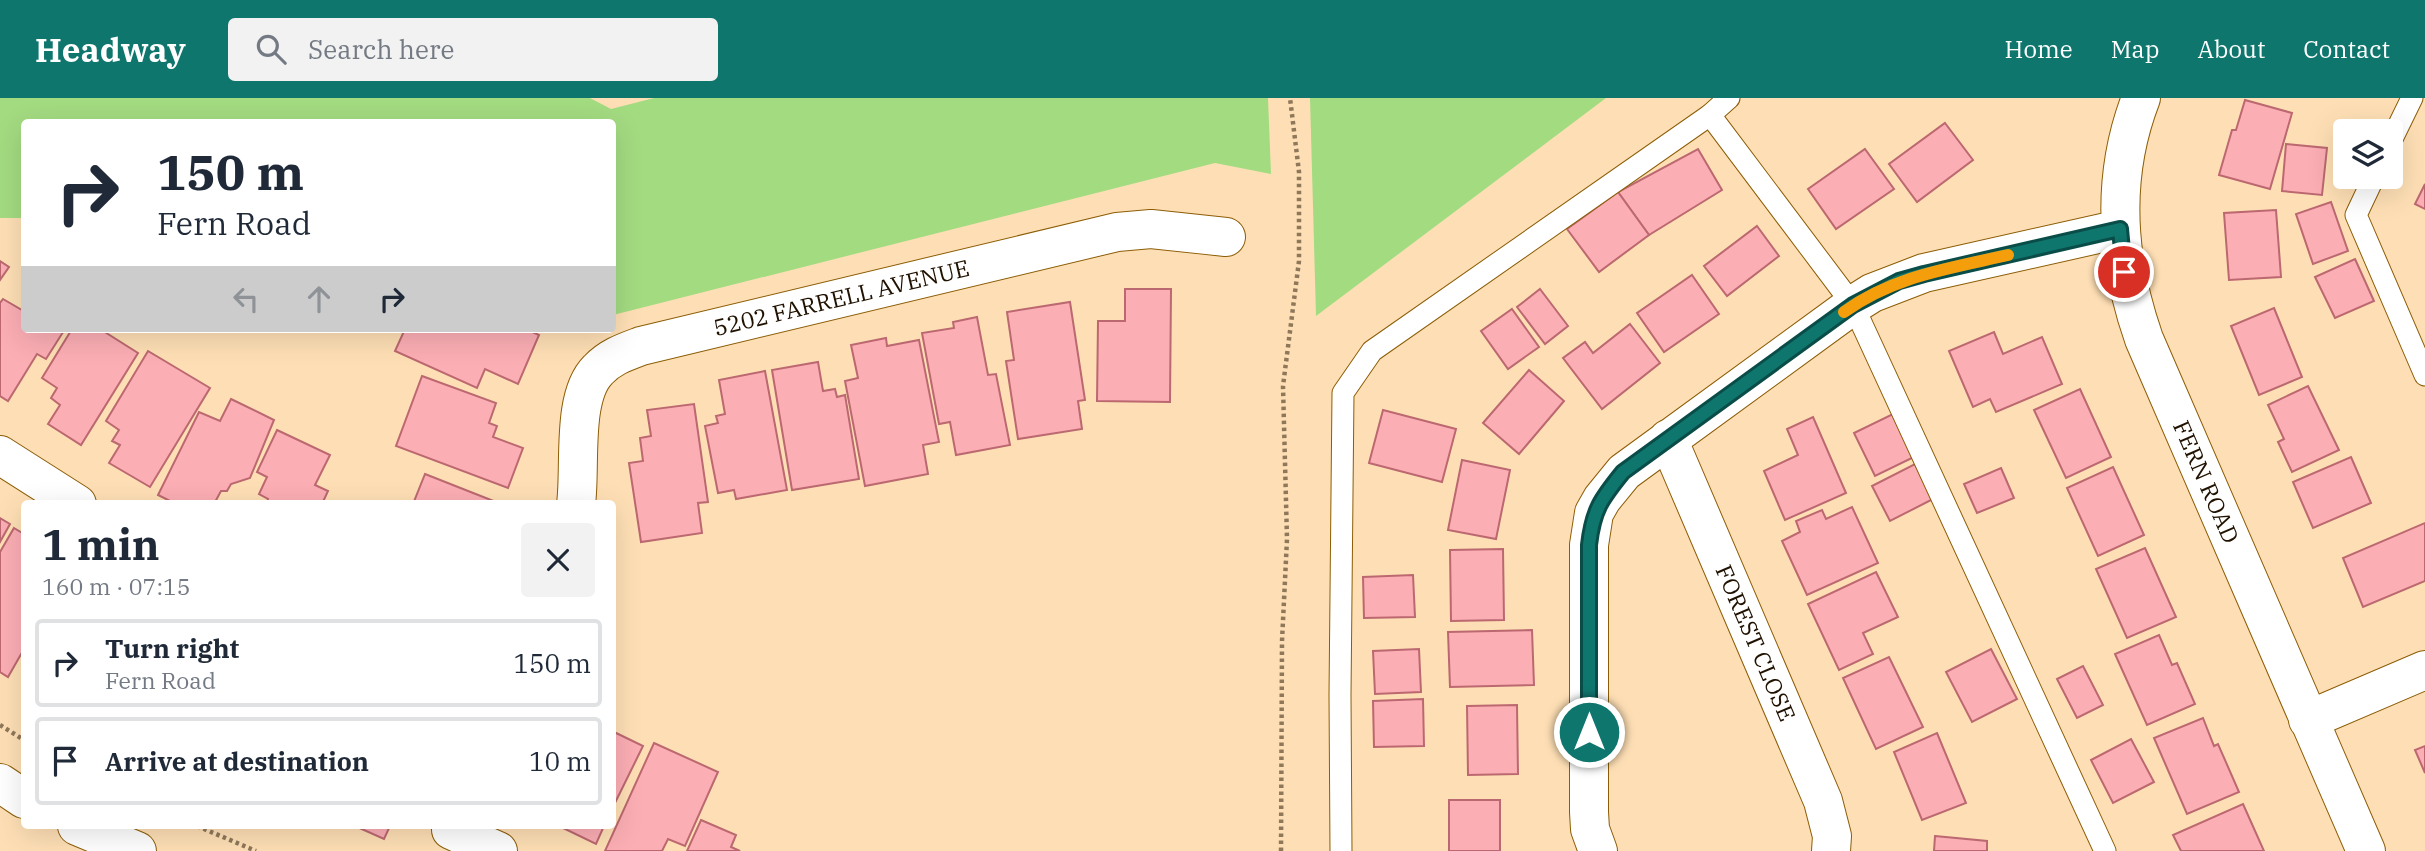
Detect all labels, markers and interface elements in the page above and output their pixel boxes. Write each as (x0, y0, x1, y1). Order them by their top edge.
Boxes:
search box (228, 18, 718, 81)
text: Headway (35, 28, 186, 71)
icon: search (252, 30, 290, 68)
text: Search here (308, 32, 454, 66)
text: Home (2005, 33, 2073, 65)
text: Map (2111, 33, 2159, 65)
text: About (2197, 33, 2265, 65)
text: Contact (2303, 33, 2390, 65)
map controls (2333, 119, 2403, 189)
button: layers (2333, 119, 2403, 189)
text: 150 m (157, 140, 304, 203)
icon: right (42, 147, 133, 238)
text: Fern Road (157, 202, 311, 244)
pin (2094, 242, 2154, 302)
street label: 5202 FARRELL AVENUE (710, 252, 972, 342)
icon: arrive (2105, 253, 2143, 291)
icon: left (227, 280, 265, 318)
icon: ahead (300, 280, 338, 318)
icon: right (373, 280, 411, 318)
street label: FERN ROAD (2167, 415, 2247, 548)
text: 1 min (42, 517, 160, 572)
button: close (521, 523, 595, 597)
street label: FOREST CLOSE (1710, 560, 1803, 725)
text: 160 m · 07:15 (42, 571, 191, 601)
text: Turn right (105, 631, 239, 665)
icon: right (46, 644, 84, 682)
text: 150 m (513, 646, 591, 680)
text: Fern Road (105, 665, 216, 695)
position arrow (1552, 695, 1626, 769)
icon: arrive (46, 742, 84, 780)
text: Arrive at destination (105, 744, 369, 778)
text: 10 m (529, 744, 591, 778)

